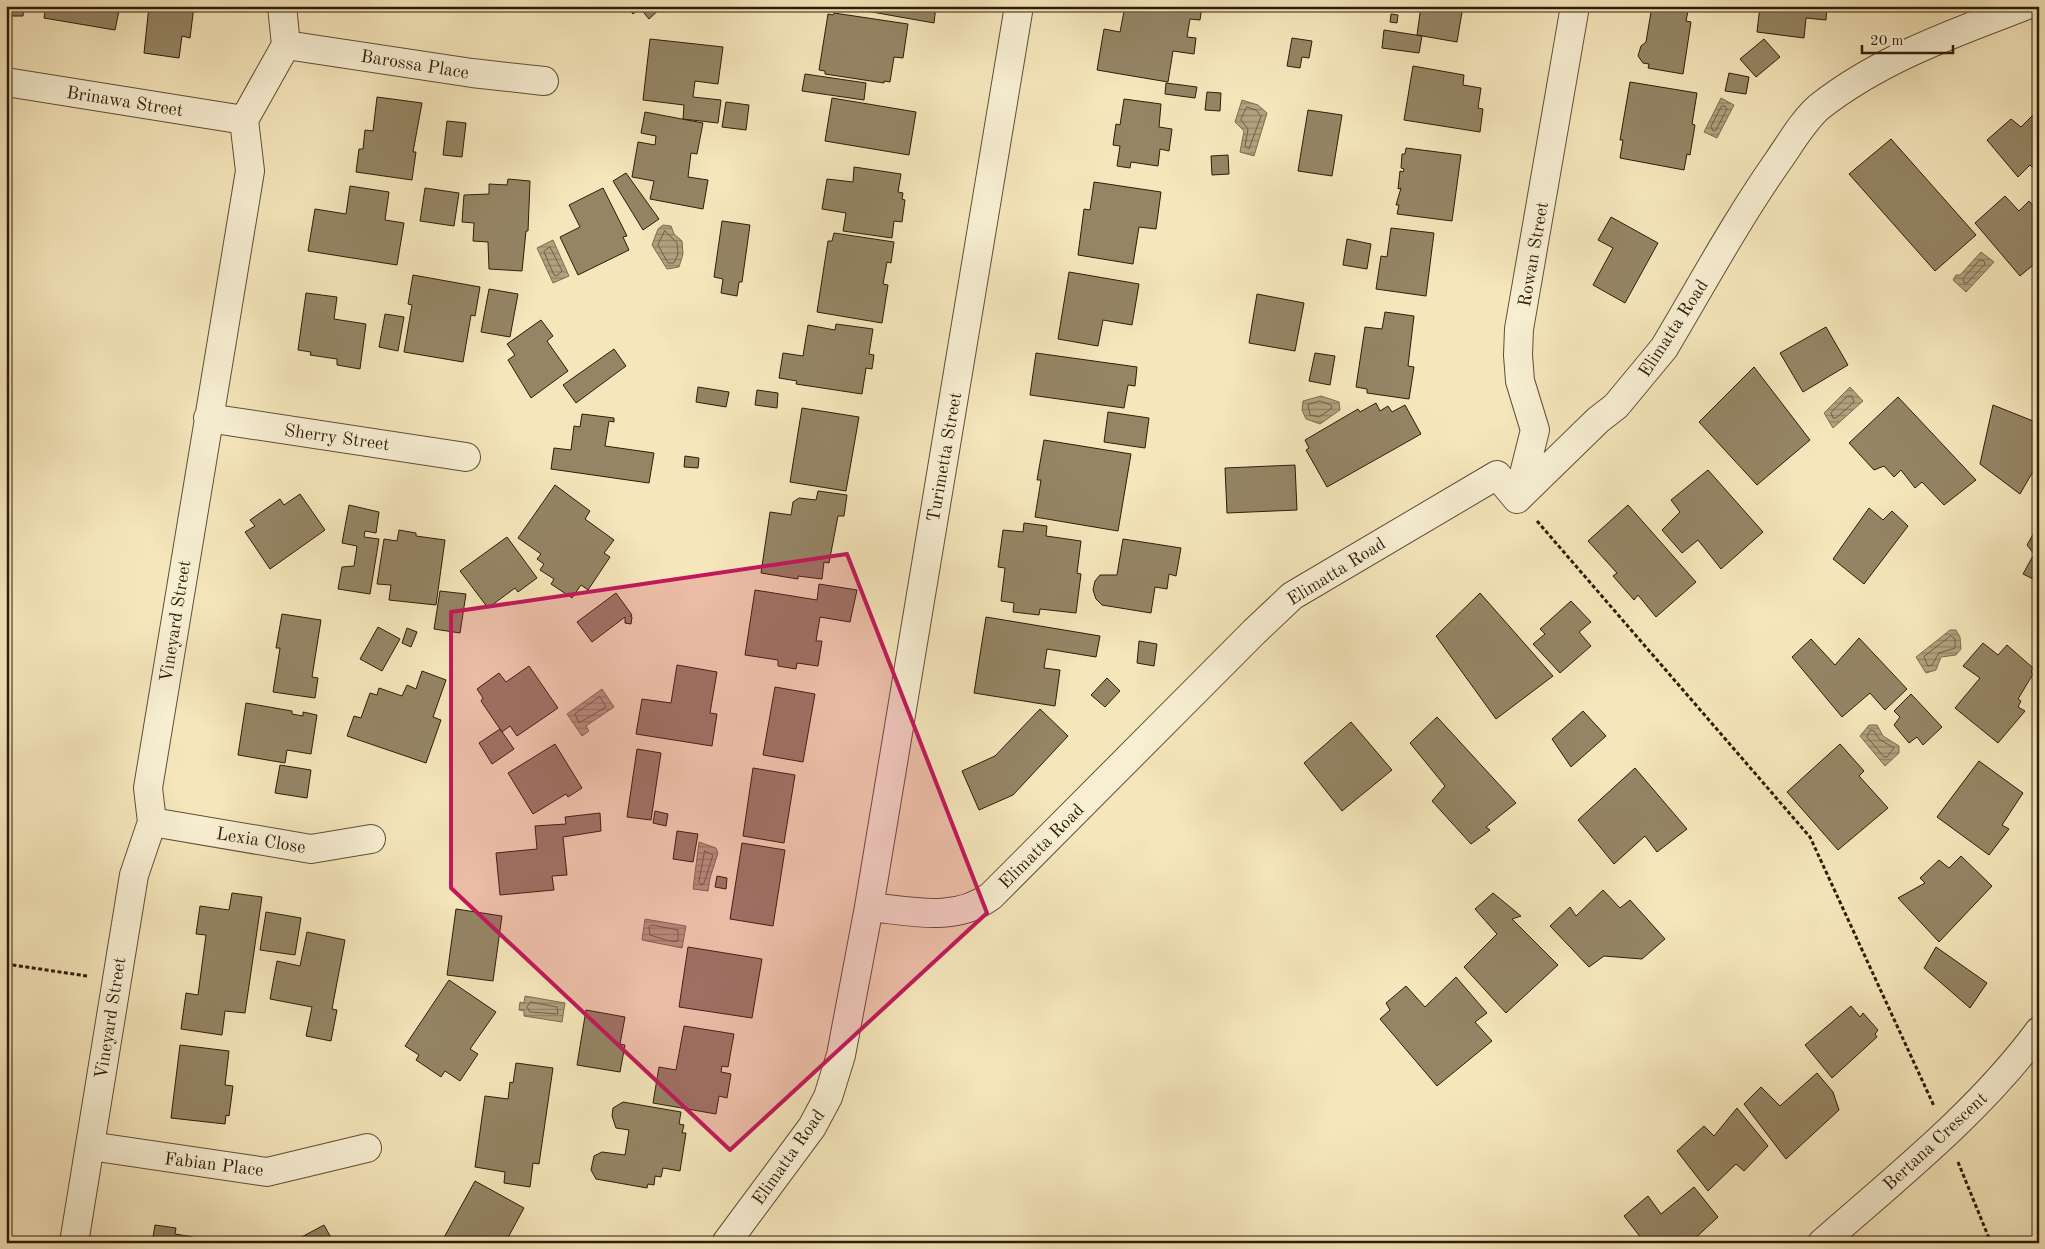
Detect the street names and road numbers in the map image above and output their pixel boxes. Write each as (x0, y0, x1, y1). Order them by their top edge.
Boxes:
street label: Barossa Place (359, 48, 470, 82)
street label: Brinawa Street (65, 84, 184, 120)
street label: Rowan Street (1516, 200, 1552, 308)
street label: Elimatta Road (1636, 277, 1712, 380)
street label: Turimetta Street (925, 391, 965, 523)
street label: Sherry Street (283, 422, 391, 454)
street label: Elimatta Road (1284, 535, 1389, 609)
street label: Vineyard Street (157, 559, 195, 683)
street label: Elimatta Road (996, 801, 1088, 893)
street label: Lexia Close (215, 825, 307, 857)
street label: Vineyard Street (92, 956, 130, 1080)
street label: Bertana Crescent (1880, 1089, 1991, 1194)
street label: Elimatta Road (749, 1107, 828, 1209)
street label: Fabian Place (163, 1150, 264, 1180)

